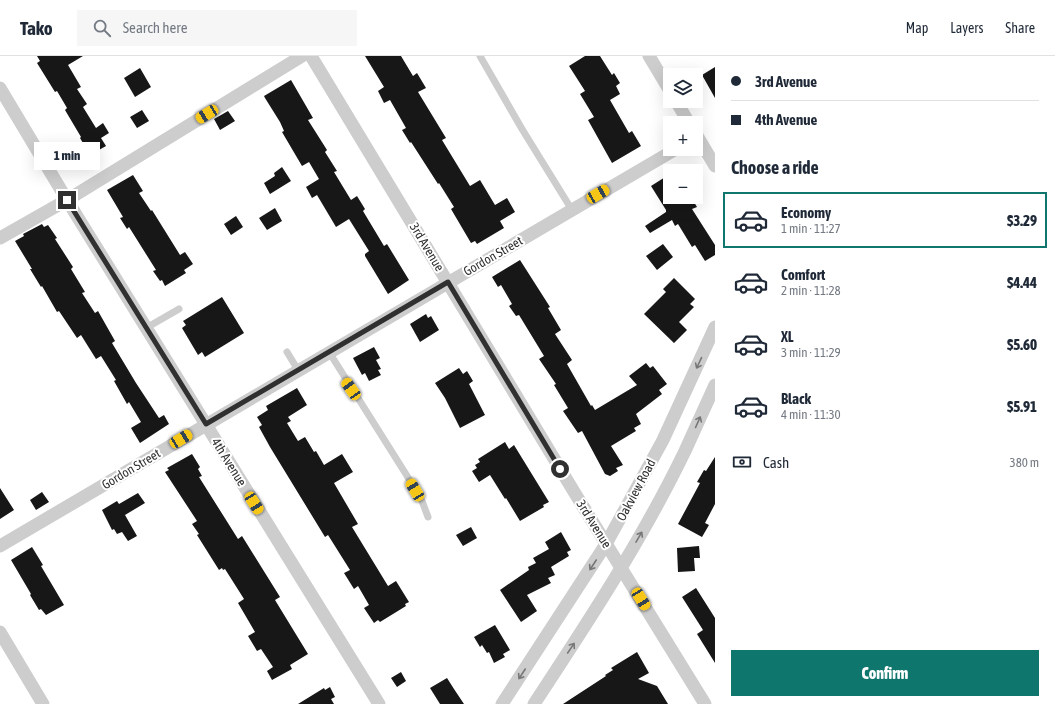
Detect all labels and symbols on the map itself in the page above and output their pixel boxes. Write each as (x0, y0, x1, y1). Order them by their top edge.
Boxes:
car (194, 103, 220, 125)
callout: 1 min (34, 142, 100, 170)
car (585, 183, 611, 205)
route end (58, 191, 76, 209)
street label: 3rd Avenue (407, 220, 447, 274)
street label: Gordon Street (461, 233, 525, 279)
one-way arrow (695, 356, 702, 368)
car (339, 376, 363, 402)
one-way arrow (695, 416, 702, 428)
car (168, 428, 194, 450)
street label: 4th Avenue (208, 435, 250, 489)
street label: Gordon Street (99, 446, 163, 492)
street label: Oakview Road (613, 457, 659, 523)
route start (551, 460, 569, 478)
car (404, 477, 426, 503)
car (243, 490, 265, 516)
street label: 3rd Avenue (573, 497, 615, 551)
one-way arrow (635, 531, 643, 543)
one-way arrow (589, 559, 597, 570)
car (630, 586, 652, 612)
one-way arrow (567, 643, 575, 654)
one-way arrow (518, 668, 526, 679)

